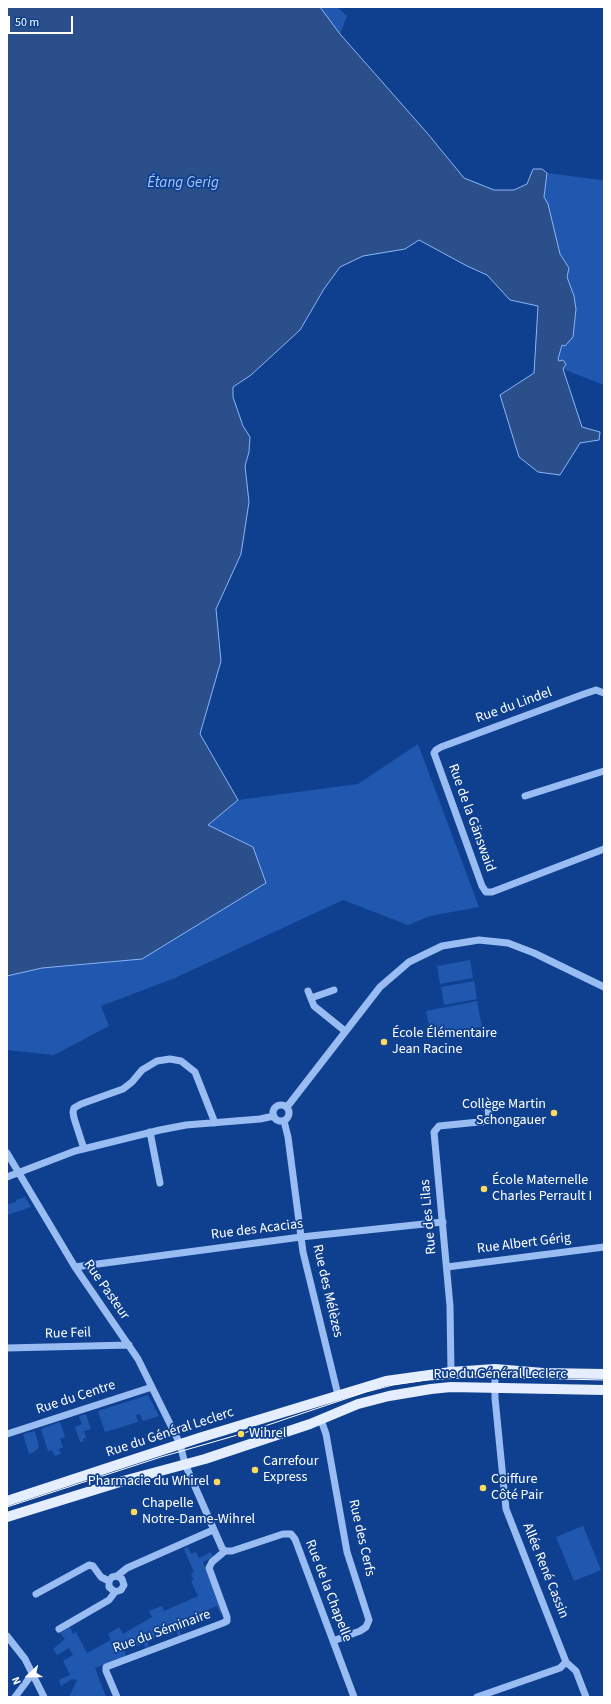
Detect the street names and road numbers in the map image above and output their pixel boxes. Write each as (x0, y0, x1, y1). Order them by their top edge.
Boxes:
street label: Rue du Lindel (474, 684, 554, 728)
street label: Rue de la Gänswaid (444, 762, 498, 874)
street label: Rue des Lilas (417, 1179, 441, 1255)
street label: Rue des Acacias (210, 1216, 304, 1244)
street label: Rue Albert Gérig (476, 1230, 572, 1258)
street label: Rue des Mélèzes (308, 1243, 346, 1339)
street label: Rue Pasteur (79, 1257, 133, 1323)
street label: Rue Feil (45, 1325, 91, 1343)
street label: Rue du Général Leclerc (433, 1367, 567, 1383)
street label: Rue du Centre (34, 1377, 118, 1419)
street label: Rue du Général Leclerc (104, 1404, 236, 1462)
street label: Rue des Cerfs (344, 1498, 378, 1578)
street label: Allée René Cassin (518, 1521, 572, 1621)
street label: Rue de la Chapelle (301, 1538, 355, 1644)
street label: Rue du Séminaire (111, 1607, 213, 1657)

